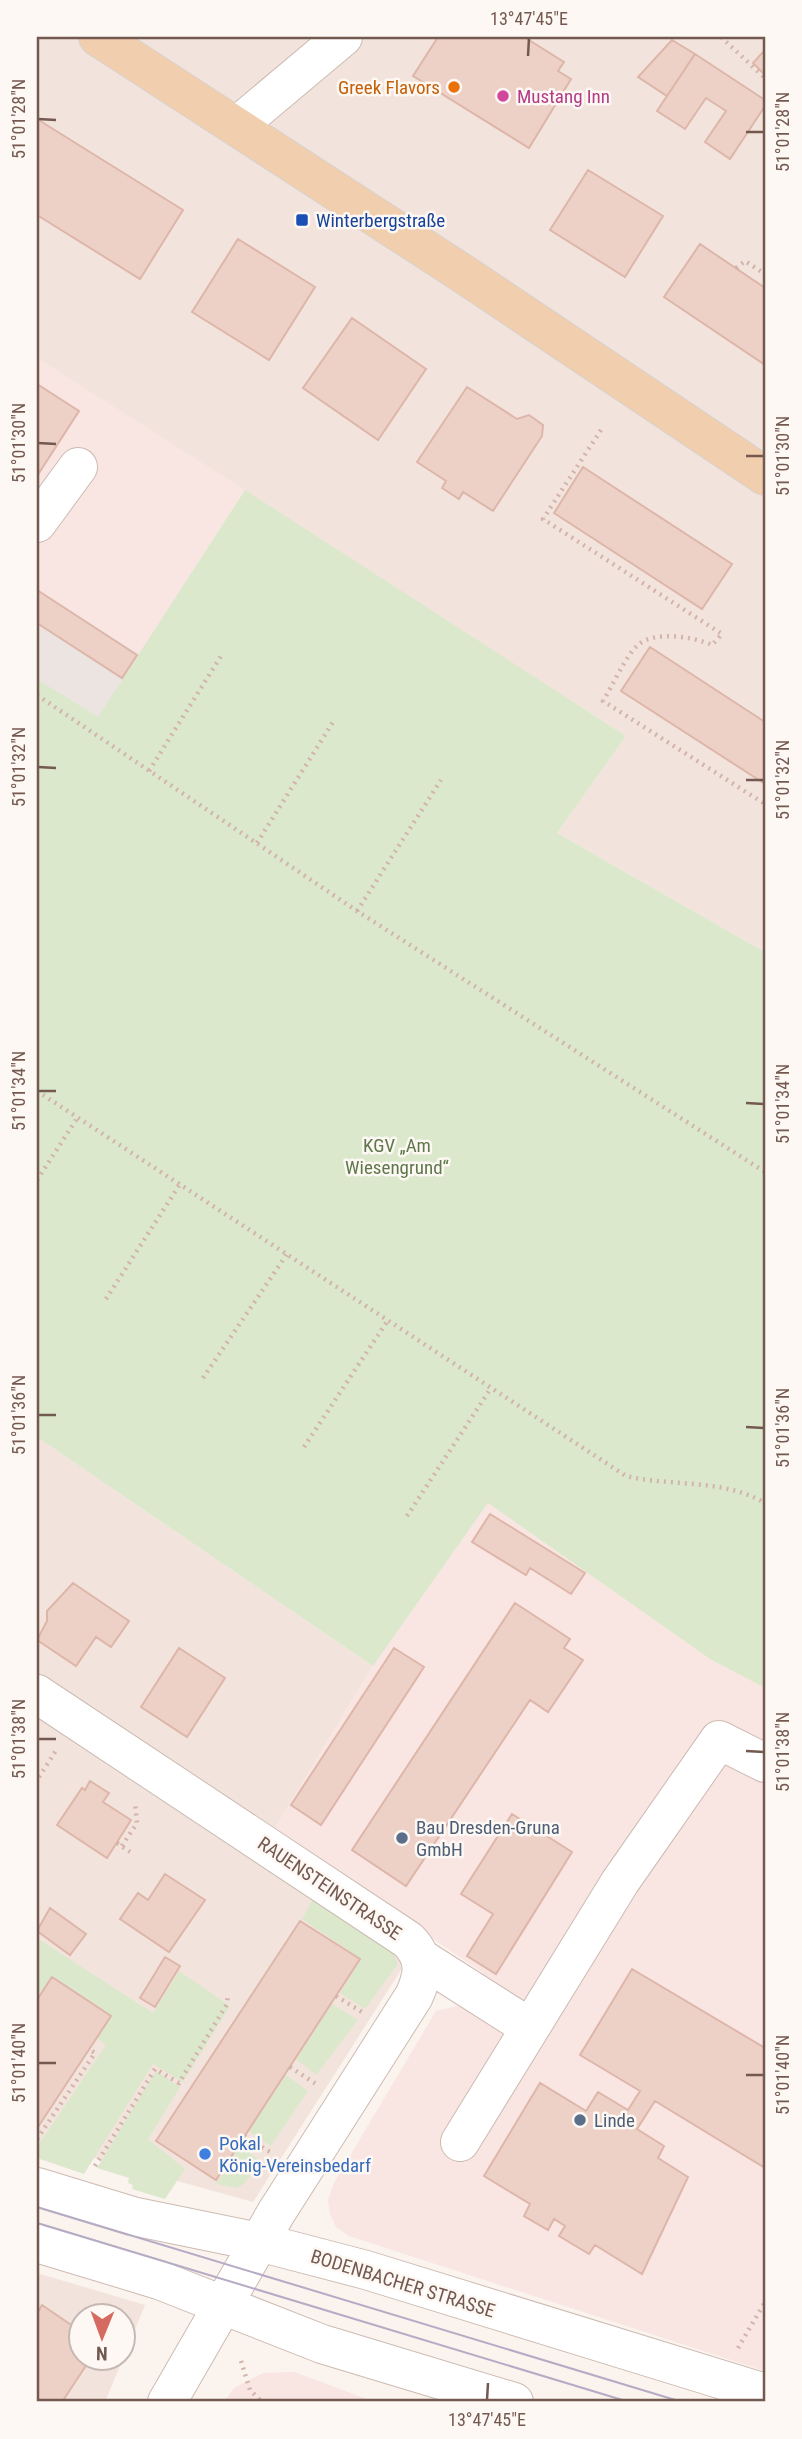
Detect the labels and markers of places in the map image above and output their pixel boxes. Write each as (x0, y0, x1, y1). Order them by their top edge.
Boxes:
place label: Greek Flavors (338, 76, 440, 99)
marker: Greek Flavors (446, 79, 462, 95)
place label: Mustang Inn (517, 85, 610, 108)
marker: Mustang Inn (495, 88, 511, 104)
place label: Winterbergstraße (316, 209, 445, 232)
marker: Winterbergstraße (294, 212, 310, 228)
place label: Bau Dresden-Gruna GmbH (416, 1816, 560, 1861)
marker: Bau Dresden-Gruna GmbH (394, 1830, 410, 1846)
place label: Linde (594, 2109, 635, 2132)
marker: Linde (572, 2112, 588, 2128)
place label: Pokal König-Vereinsbedarf (219, 2132, 371, 2177)
marker: Pokal König-Vereinsbedarf (197, 2146, 213, 2162)

